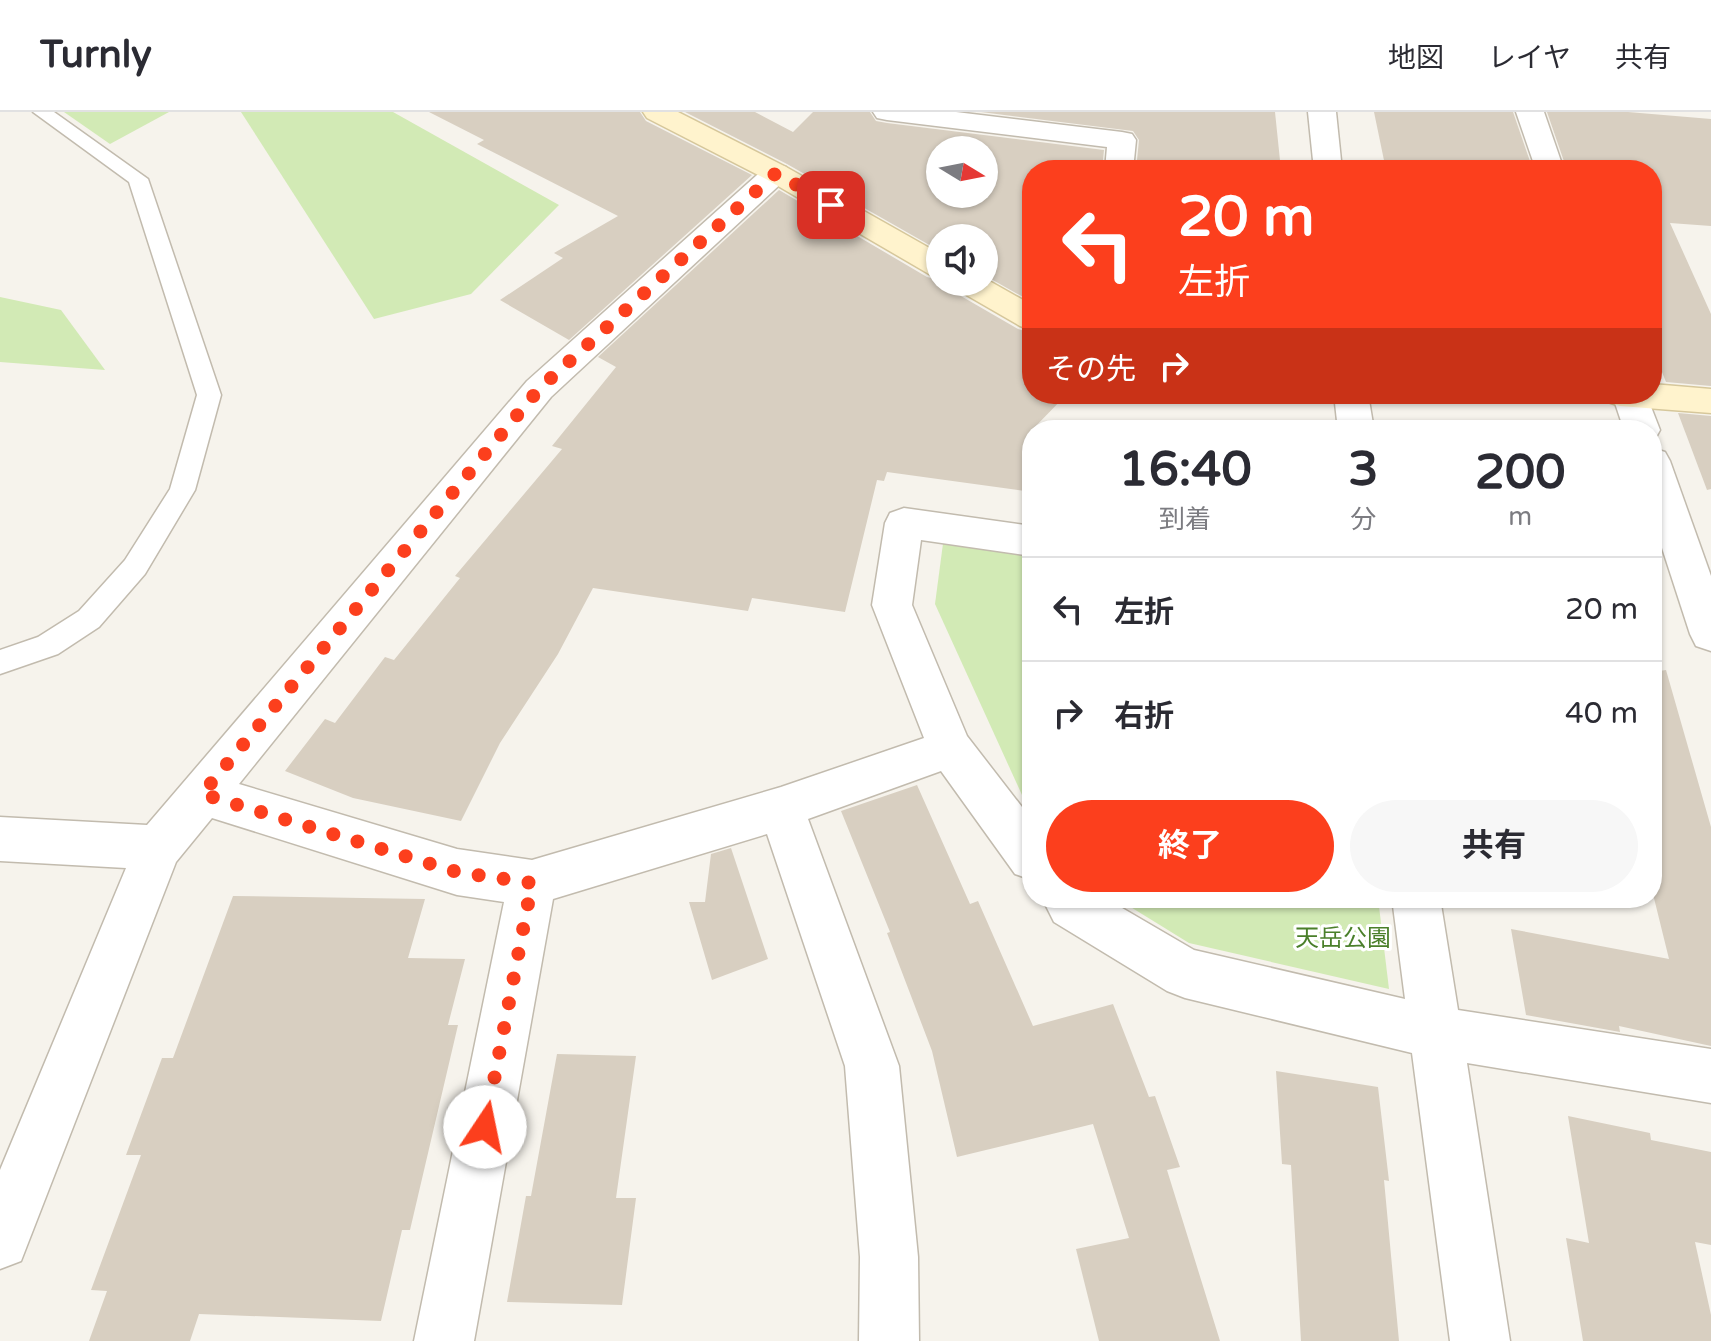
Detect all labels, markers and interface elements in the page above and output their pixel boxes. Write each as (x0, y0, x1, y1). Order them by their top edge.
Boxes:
text: Turnly (40, 32, 152, 78)
text: 地図 (1388, 41, 1444, 75)
text: レイヤ (1488, 41, 1571, 75)
text: 共有 (1615, 41, 1671, 75)
north arrow (926, 136, 998, 208)
map controls (926, 136, 998, 296)
pin (797, 171, 865, 239)
icon: arrive (809, 183, 853, 227)
text: 20 m (1178, 184, 1314, 251)
icon: left (1046, 192, 1150, 296)
button: sound (926, 224, 998, 296)
text: 左折 (1178, 261, 1250, 304)
icon: right (1152, 344, 1196, 388)
text: その先 (1046, 351, 1136, 388)
text: 16:40 (1119, 441, 1252, 499)
text: 3 (1348, 441, 1378, 499)
text: 200 (1475, 444, 1565, 502)
text: m (1508, 501, 1532, 532)
text: 到着 (1159, 504, 1211, 535)
text: 分 (1350, 504, 1376, 535)
icon: left (1046, 587, 1090, 631)
text: 20 m (1565, 591, 1638, 628)
text: 左折 (1114, 594, 1174, 631)
icon: right (1046, 691, 1090, 735)
text: 40 m (1565, 695, 1638, 732)
text: 右折 (1114, 698, 1174, 735)
button: 終了 (1046, 800, 1334, 892)
button: 共有 (1350, 800, 1638, 892)
park label: 天岳公園 (1295, 924, 1391, 953)
position arrow (443, 1085, 527, 1169)

